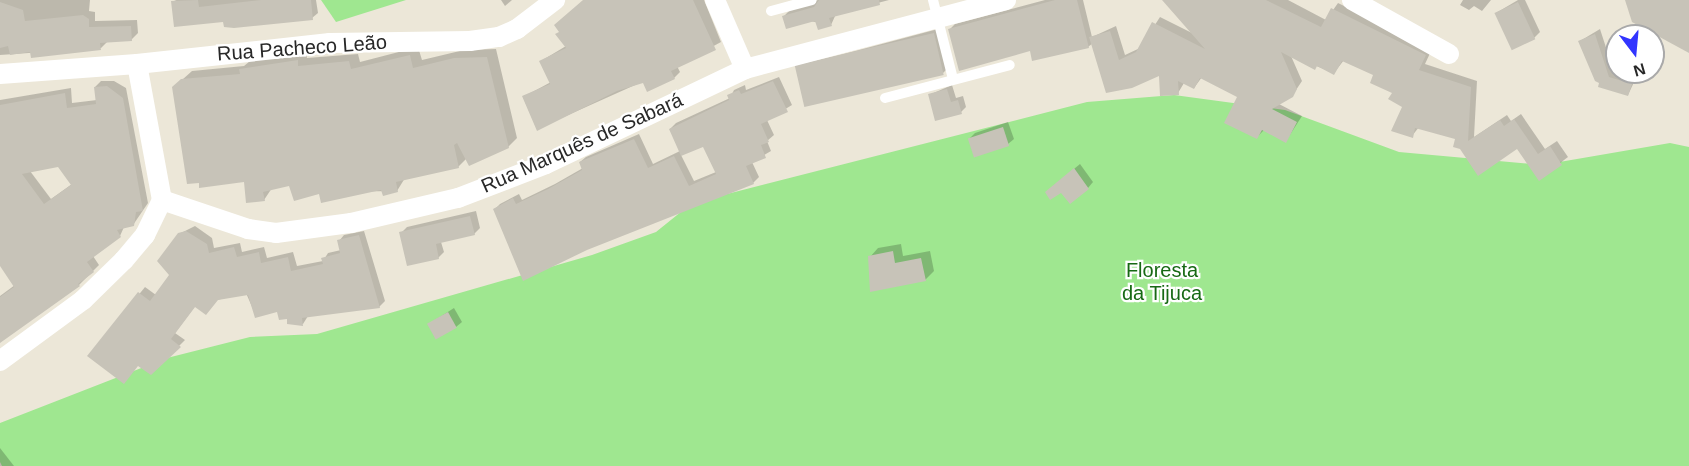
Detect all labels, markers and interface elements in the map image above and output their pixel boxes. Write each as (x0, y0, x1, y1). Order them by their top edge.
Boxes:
north arrow (1605, 24, 1665, 84)
street label: Rua Pacheco Leão (216, 30, 388, 66)
text: N (1632, 60, 1647, 80)
street label: Rua Marquês de Sabará (478, 88, 686, 198)
park label: Floresta da Tijuca (1122, 258, 1202, 305)

